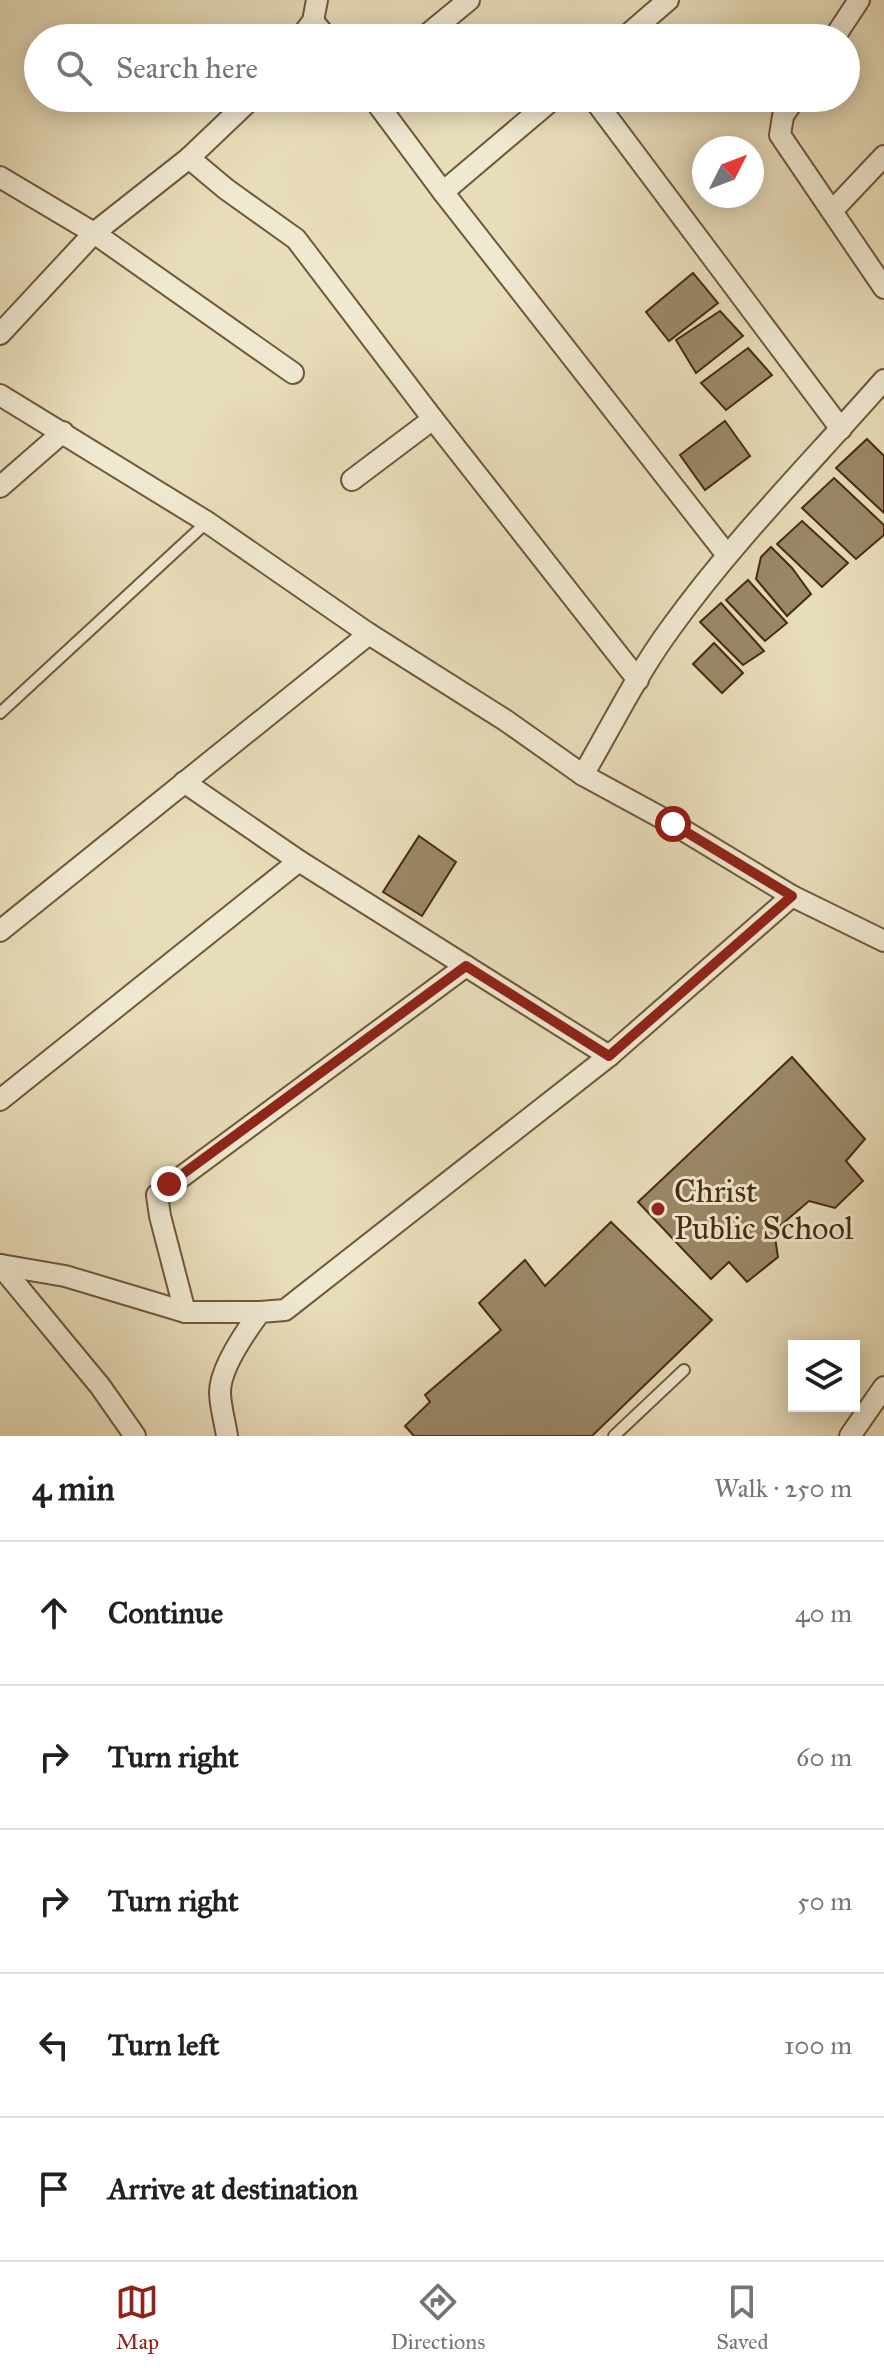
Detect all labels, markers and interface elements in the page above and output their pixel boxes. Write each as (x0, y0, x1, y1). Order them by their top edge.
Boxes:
search box (24, 24, 860, 112)
icon: search (52, 46, 96, 90)
text: Search here (116, 50, 258, 86)
north arrow (692, 136, 764, 208)
route start (655, 806, 691, 842)
route end (151, 1166, 187, 1202)
place label: Christ Public School (674, 1172, 854, 1248)
marker: Christ Public School (649, 1200, 667, 1218)
map controls (788, 1340, 860, 1412)
button: layers (788, 1340, 860, 1412)
text: 4 min (32, 1468, 115, 1509)
text: Walk · 250 m (714, 1472, 852, 1504)
icon: ahead (32, 1591, 76, 1635)
text: Continue (108, 1595, 223, 1631)
text: 40 m (795, 1597, 852, 1629)
icon: right (32, 1735, 76, 1779)
text: Turn right (108, 1739, 239, 1775)
text: 60 m (796, 1741, 852, 1773)
icon: right (32, 1879, 76, 1923)
text: Turn right (108, 1883, 239, 1919)
text: 50 m (797, 1885, 852, 1917)
icon: left (32, 2023, 76, 2067)
text: Turn left (108, 2027, 219, 2063)
text: 100 m (784, 2029, 852, 2061)
icon: arrive (32, 2167, 76, 2211)
text: Arrive at destination (108, 2171, 358, 2207)
tab: Map (115, 2280, 159, 2355)
tab: Directions (390, 2280, 485, 2355)
tab: Saved (716, 2280, 768, 2355)

